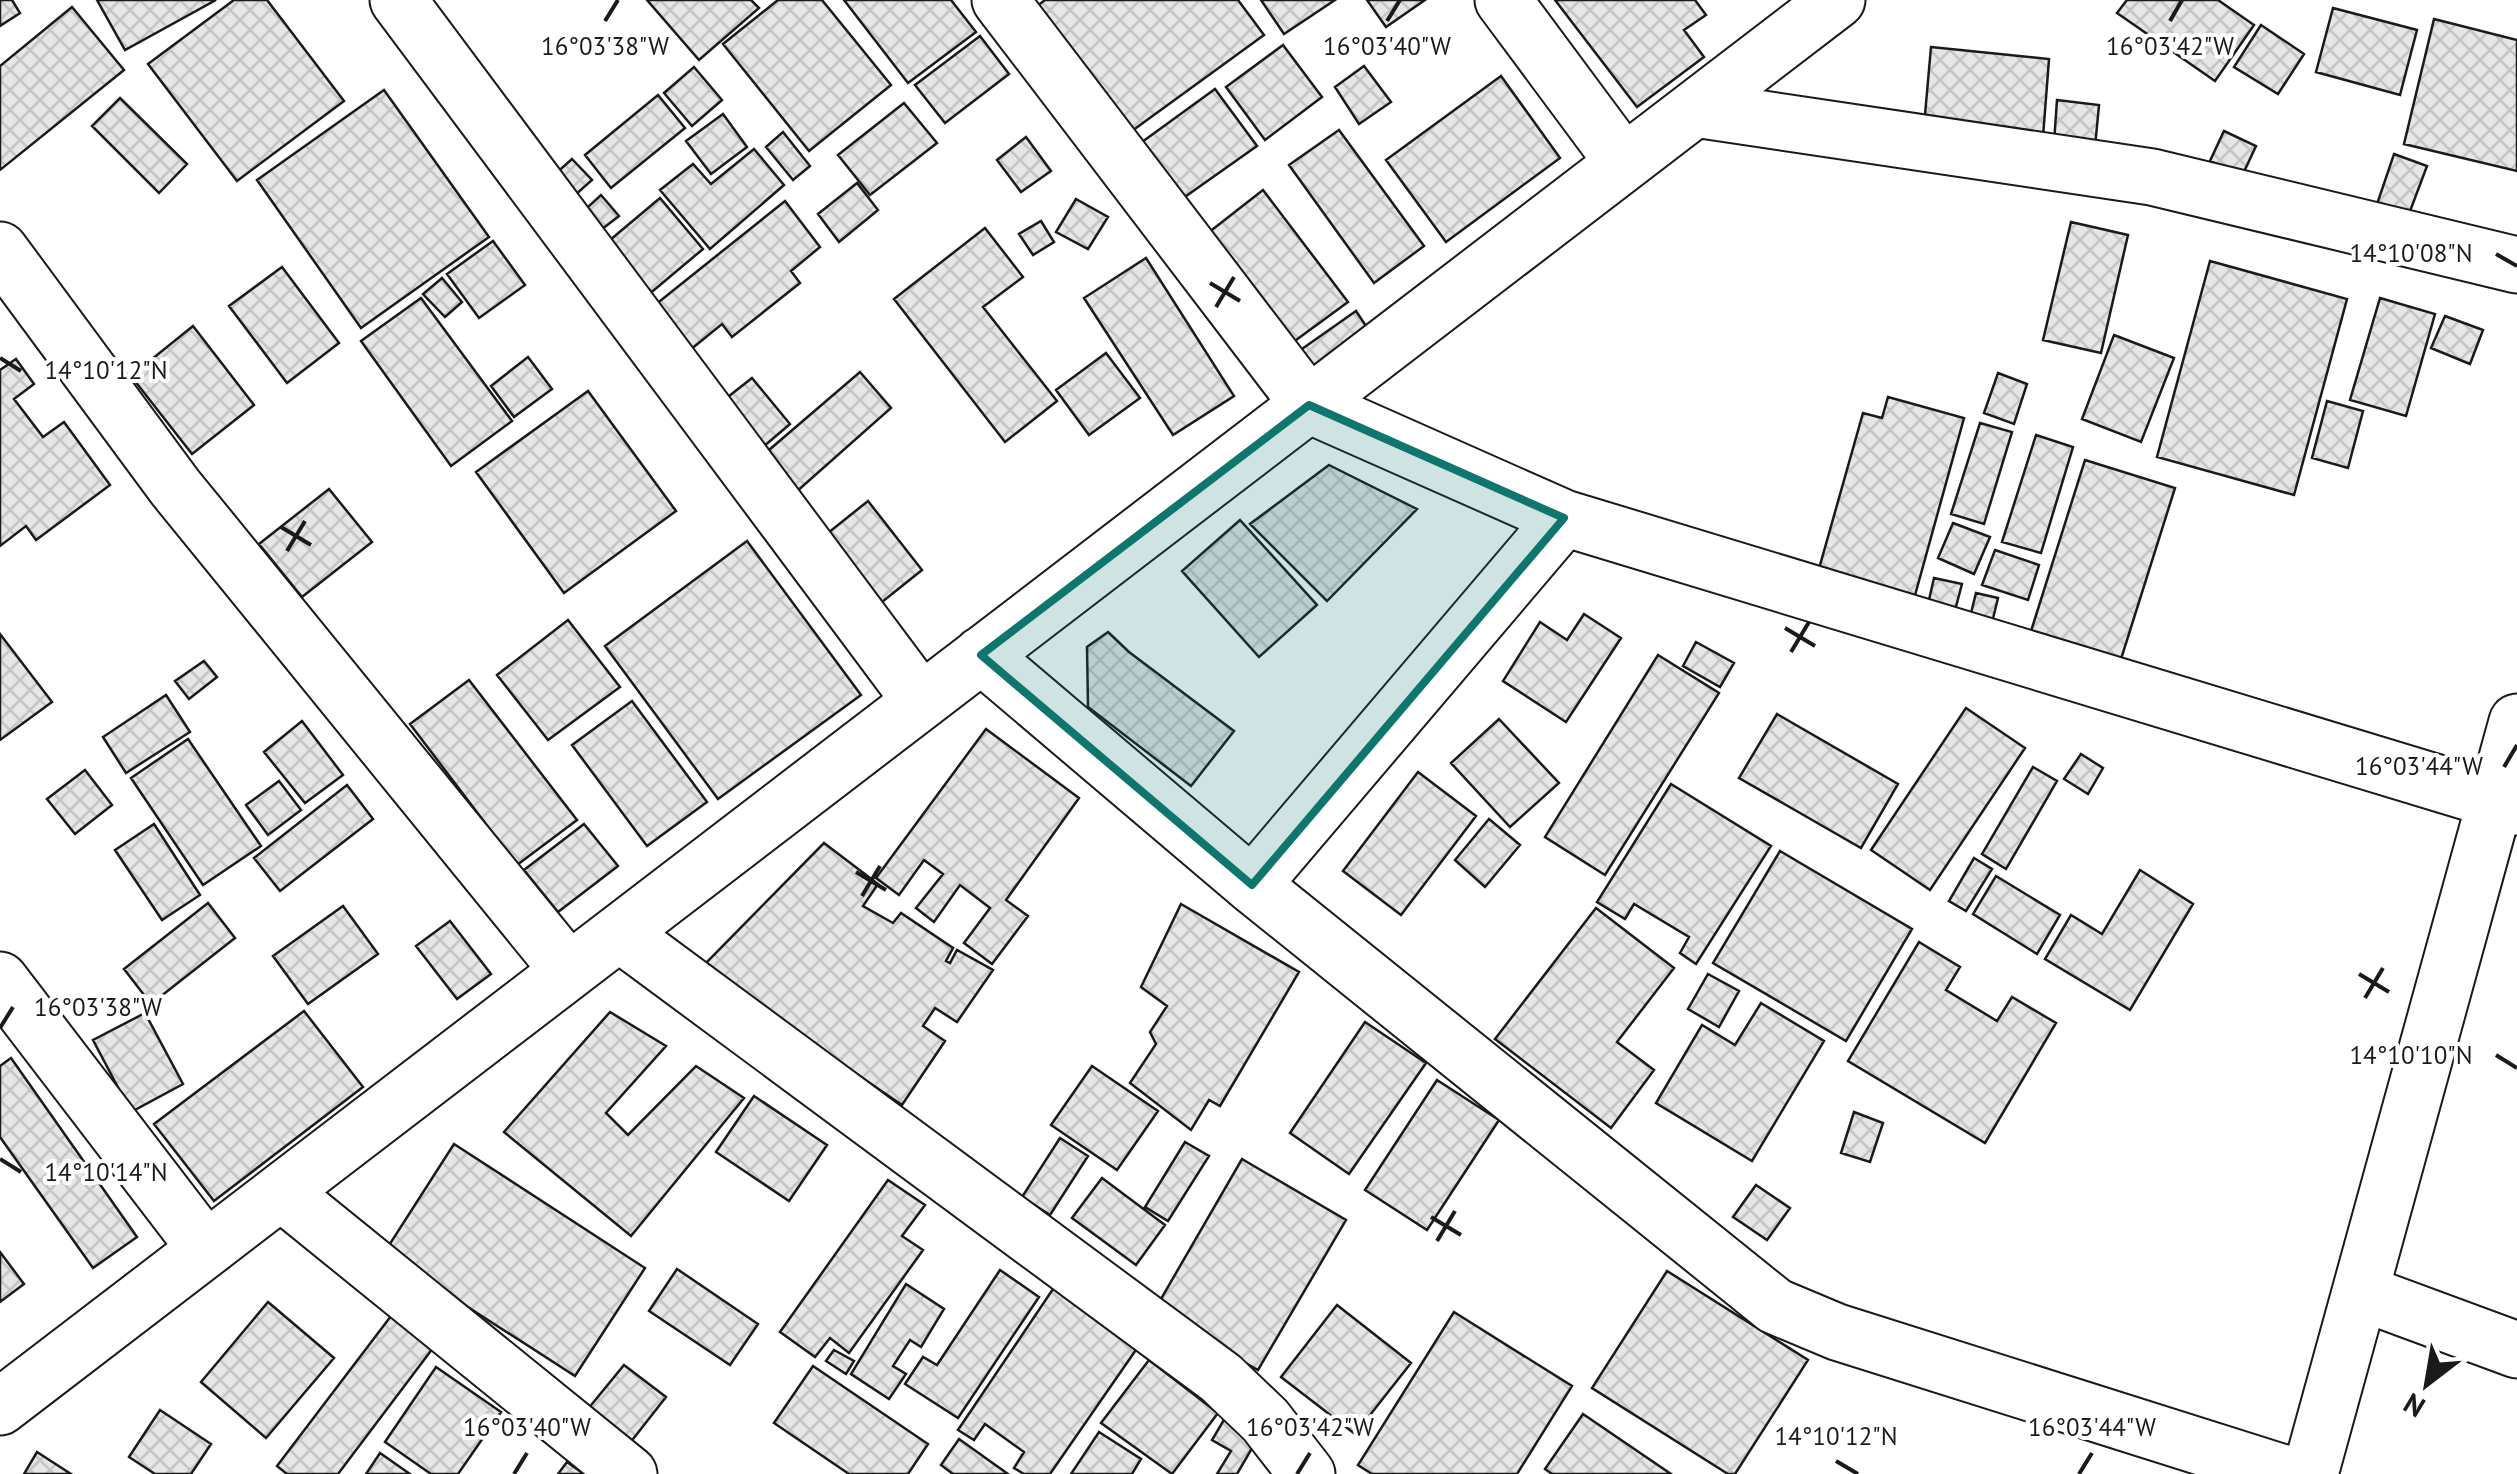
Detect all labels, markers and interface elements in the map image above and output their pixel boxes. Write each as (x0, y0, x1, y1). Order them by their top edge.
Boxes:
text: 16°03'38"W (541, 30, 669, 62)
text: 16°03'40"W (1323, 30, 1451, 62)
text: 16°03'42"W (2106, 30, 2234, 62)
text: 14°10'08"N (2349, 237, 2473, 269)
text: 14°10'12"N (44, 354, 168, 386)
text: 16°03'44"W (2355, 750, 2483, 782)
text: 16°03'38"W (34, 991, 162, 1023)
text: 14°10'10"N (2349, 1039, 2473, 1071)
text: 14°10'14"N (44, 1156, 168, 1188)
north arrow (2377, 1334, 2477, 1434)
text: N (2396, 1385, 2431, 1426)
text: 16°03'40"W (463, 1411, 591, 1443)
text: 16°03'42"W (1246, 1411, 1374, 1443)
text: 16°03'44"W (2028, 1411, 2156, 1443)
text: 14°10'12"N (1774, 1420, 1898, 1452)

